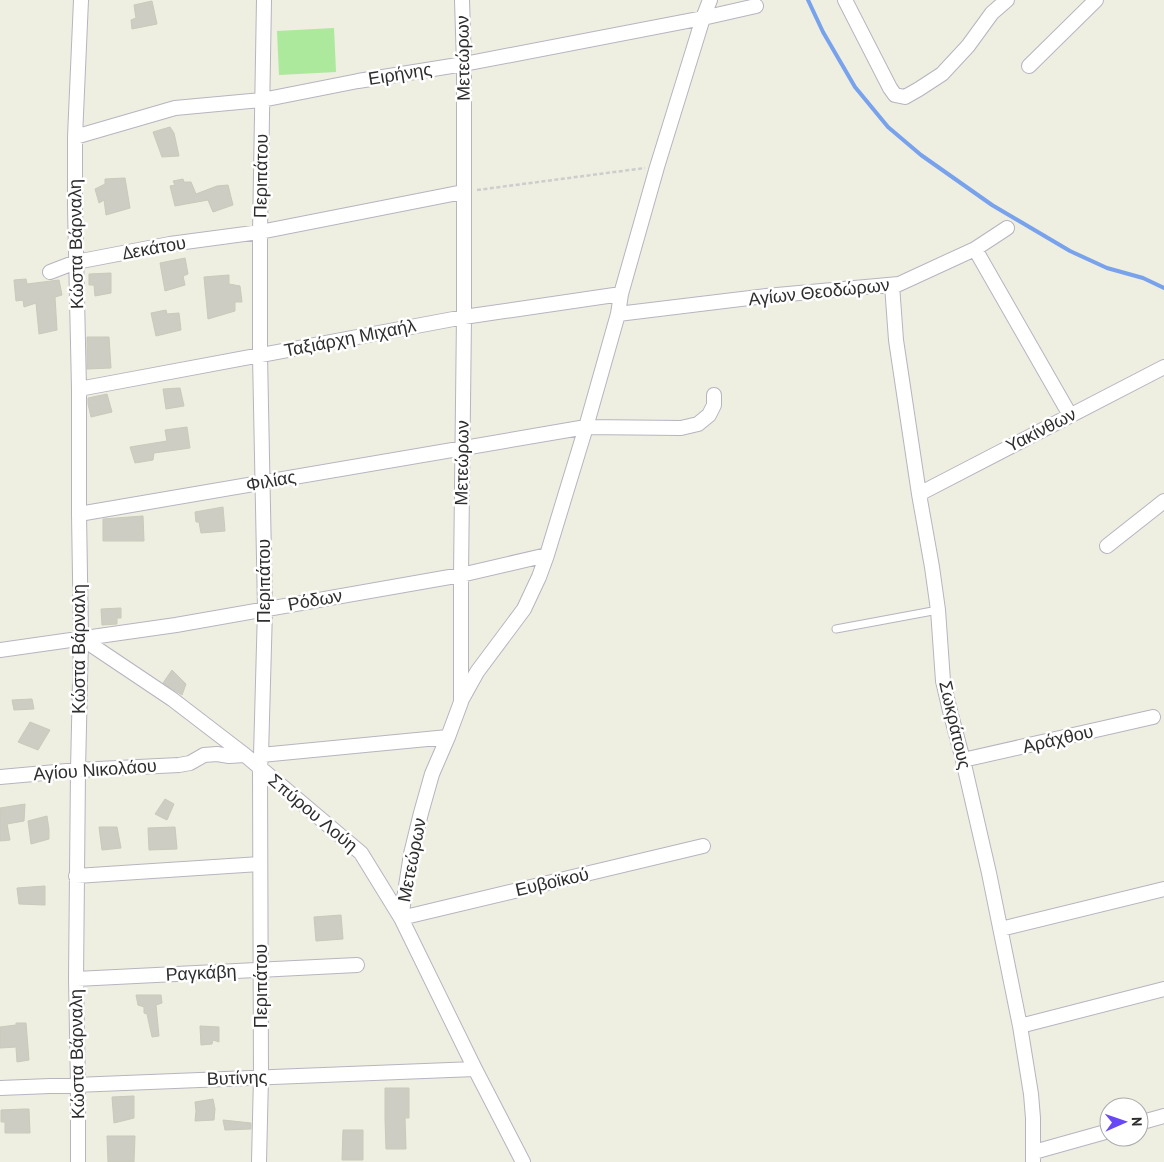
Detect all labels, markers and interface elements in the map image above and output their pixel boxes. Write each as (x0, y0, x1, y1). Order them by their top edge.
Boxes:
street label: Μετεώρων (450, 15, 475, 101)
street label: Ειρήνης (367, 57, 434, 90)
street label: Περιπάτου (248, 134, 273, 218)
street label: Κώστα Βάρναλη (63, 179, 88, 309)
street label: Δεκάτου (120, 231, 188, 264)
street label: Αγίων Θεοδώρων (747, 273, 891, 310)
street label: Ταξιάρχη Μιχαήλ (282, 313, 418, 362)
street label: Υακίνθων (1002, 402, 1080, 457)
street label: Μετεώρων (449, 420, 474, 506)
street label: Φιλίας (244, 465, 298, 496)
street label: Περιπάτου (252, 539, 275, 623)
street label: Ρόδων (286, 583, 344, 616)
street label: Κώστα Βάρναλη (67, 584, 90, 714)
street label: Σωκράτους (934, 678, 977, 772)
street label: Αράχθου (1020, 719, 1096, 758)
street label: Αγίου Νικολάου (32, 754, 158, 785)
street label: Σπύρου Λούη (264, 769, 363, 857)
street label: Μετεώρων (392, 816, 431, 904)
street label: Ευβοϊκού (513, 862, 591, 901)
street label: Περιπάτου (249, 944, 272, 1028)
street label: Ραγκάβη (165, 959, 237, 986)
street label: Κώστα Βάρναλη (64, 989, 89, 1119)
street label: Βυτίνης (206, 1065, 268, 1090)
north arrow (1099, 1097, 1149, 1147)
text: N (1128, 1117, 1146, 1126)

